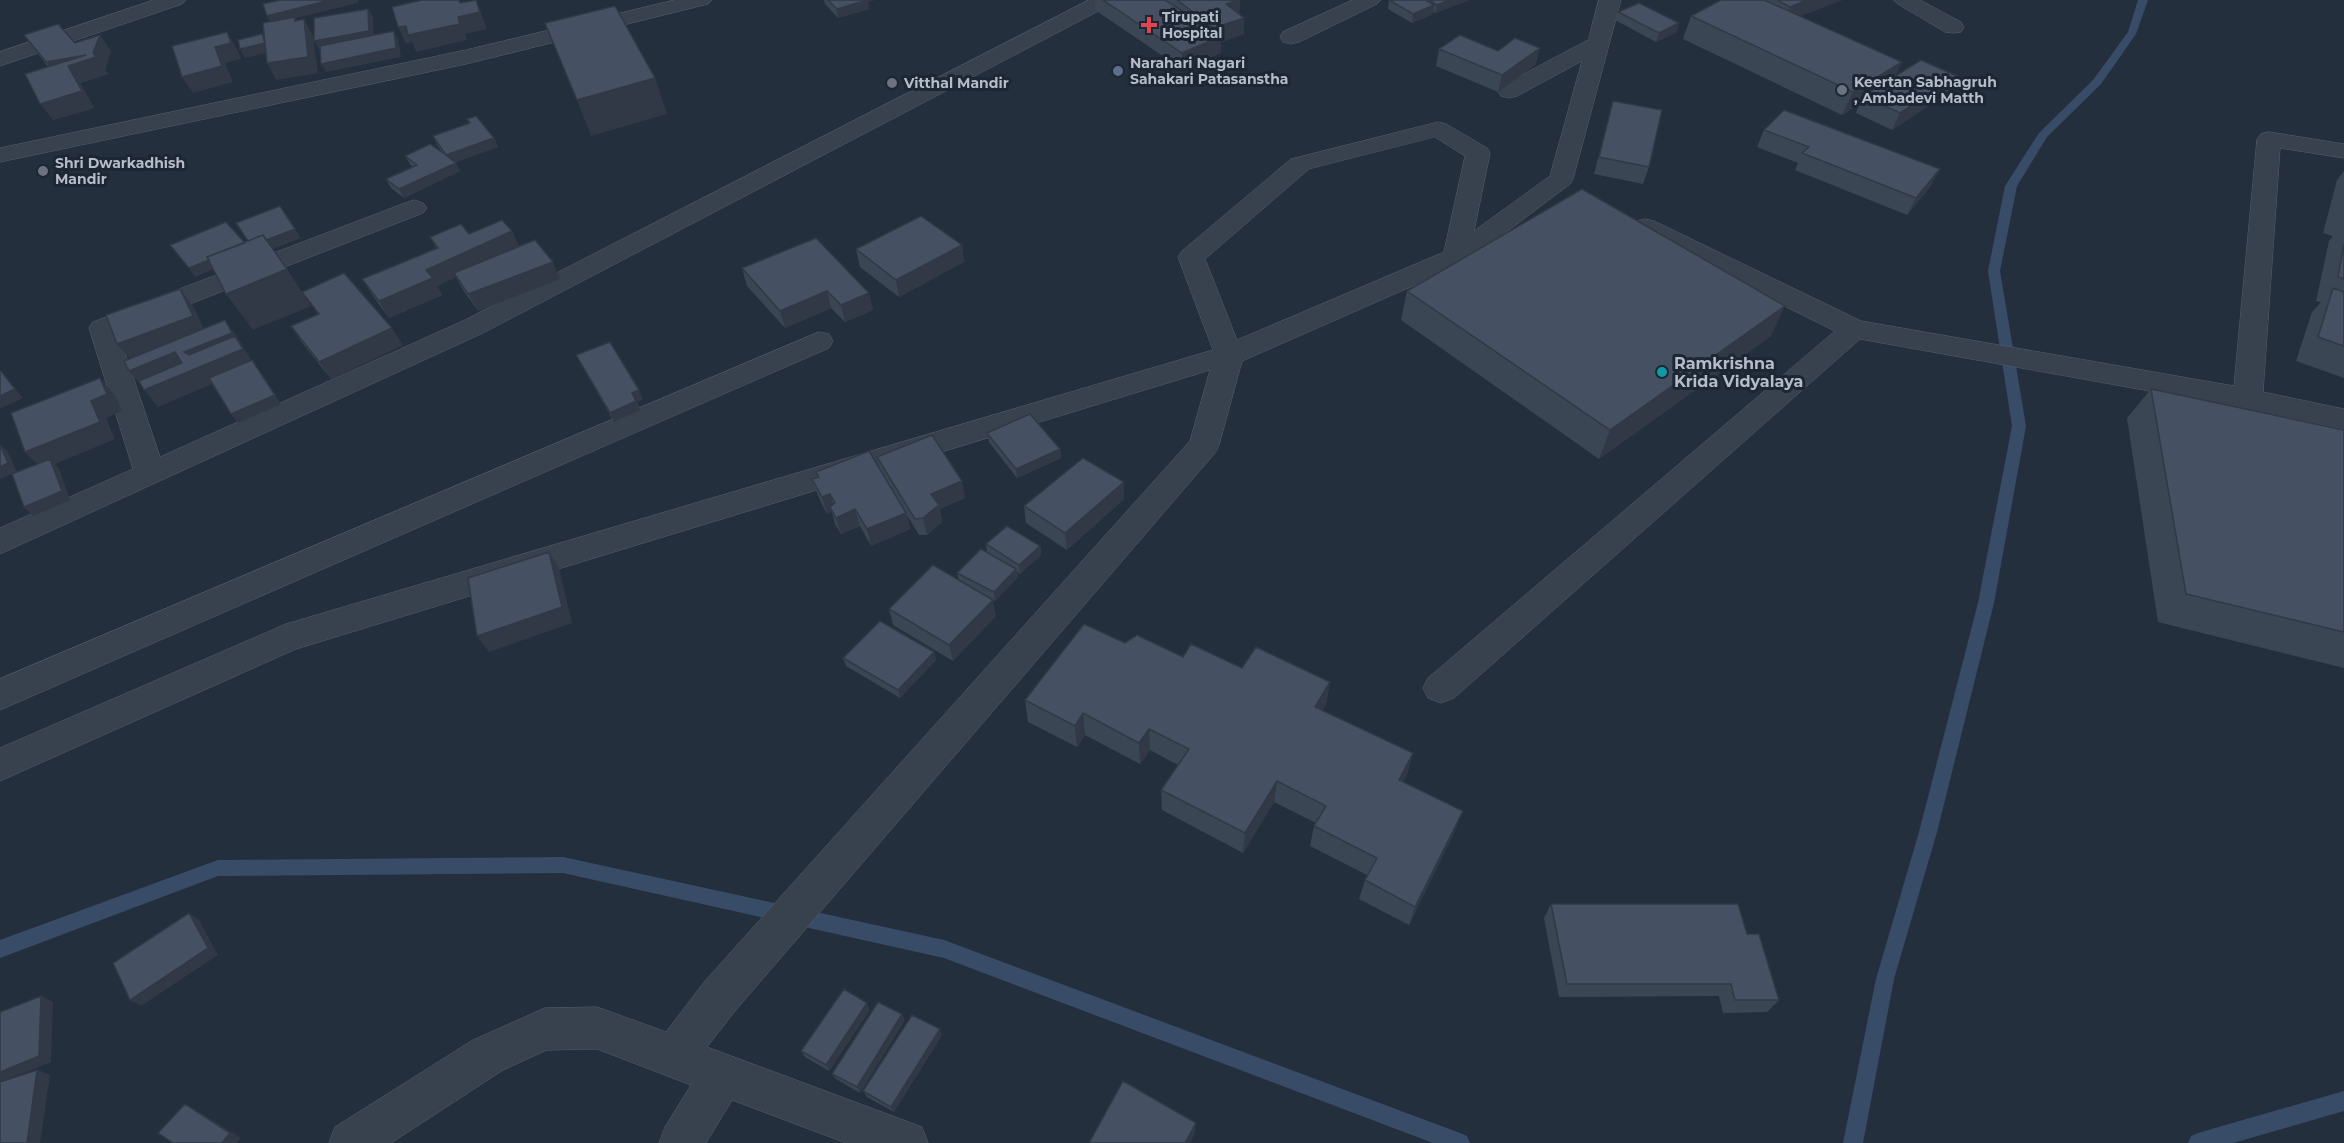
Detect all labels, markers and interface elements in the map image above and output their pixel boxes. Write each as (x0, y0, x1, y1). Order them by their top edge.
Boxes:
place label: Tirupati Hospital (1162, 8, 1222, 42)
marker: Tirupati Hospital (1140, 16, 1158, 34)
place label: Narahari Nagari Sahakari Patasanstha (1130, 54, 1288, 88)
marker: Narahari Nagari Sahakari Patasanstha (1111, 64, 1125, 78)
place label: Keertan Sabhagruh , Ambadevi Matth (1854, 73, 1997, 107)
place label: Vitthal Mandir (903, 74, 1009, 92)
marker: Vitthal Mandir (885, 76, 899, 90)
marker: Keertan Sabhagruh , Ambadevi Matth (1835, 83, 1849, 97)
place label: Shri Dwarkadhish Mandir (55, 154, 185, 188)
marker: Shri Dwarkadhish Mandir (36, 164, 50, 178)
place label: Ramkrishna Krida Vidyalaya (1674, 354, 1803, 391)
marker: Ramkrishna Krida Vidyalaya (1655, 365, 1669, 379)

